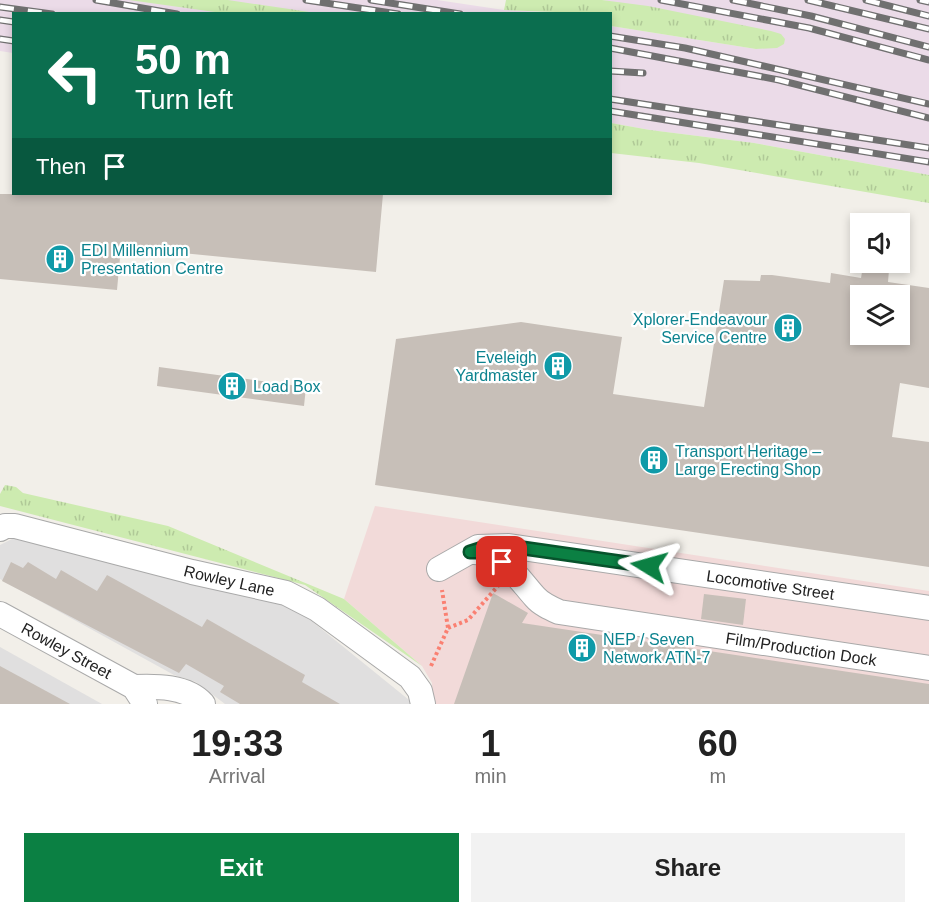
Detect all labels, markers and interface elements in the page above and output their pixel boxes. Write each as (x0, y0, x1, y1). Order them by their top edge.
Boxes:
icon: left (36, 36, 114, 114)
text: 50 m (135, 36, 231, 83)
text: Turn left (135, 85, 233, 115)
icon: arrive (98, 150, 131, 183)
text: Then (36, 154, 86, 179)
map controls (850, 213, 910, 345)
button: sound (850, 213, 910, 273)
place label: EDI Millennium Presentation Centre (81, 242, 223, 277)
building icon: EDI Millennium Presentation Centre (44, 243, 76, 275)
button: layers (850, 285, 910, 345)
place label: Xplorer-Endeavour Service Centre (633, 311, 768, 346)
building icon: Xplorer-Endeavour Service Centre (772, 312, 804, 344)
place label: Eveleigh Yardmaster (455, 349, 538, 384)
building icon: Eveleigh Yardmaster (542, 350, 574, 382)
building icon: Load Box (216, 370, 248, 402)
place label: Load Box (253, 378, 321, 395)
place label: Transport Heritage – Large Erecting Shop (675, 443, 821, 478)
building icon: Transport Heritage – Large Erecting Shop (638, 444, 670, 476)
position arrow (617, 534, 681, 598)
pin (476, 536, 527, 587)
icon: arrive (485, 545, 518, 578)
street label: Rowley Lane (182, 562, 276, 599)
street label: Locomotive Street (705, 567, 836, 603)
street label: Rowley Street (19, 619, 115, 682)
street label: Film/Production Dock (725, 629, 879, 669)
place label: NEP / Seven Network ATN-7 (603, 631, 710, 666)
building icon: NEP / Seven Network ATN-7 (566, 632, 598, 664)
text: 19:33 (191, 723, 283, 764)
text: 1 (480, 723, 501, 764)
text: 60 (698, 723, 738, 764)
text: Arrival (209, 765, 266, 787)
text: min (474, 765, 507, 787)
text: m (709, 765, 726, 787)
button: Exit (24, 833, 459, 902)
button: Share (471, 833, 905, 902)

